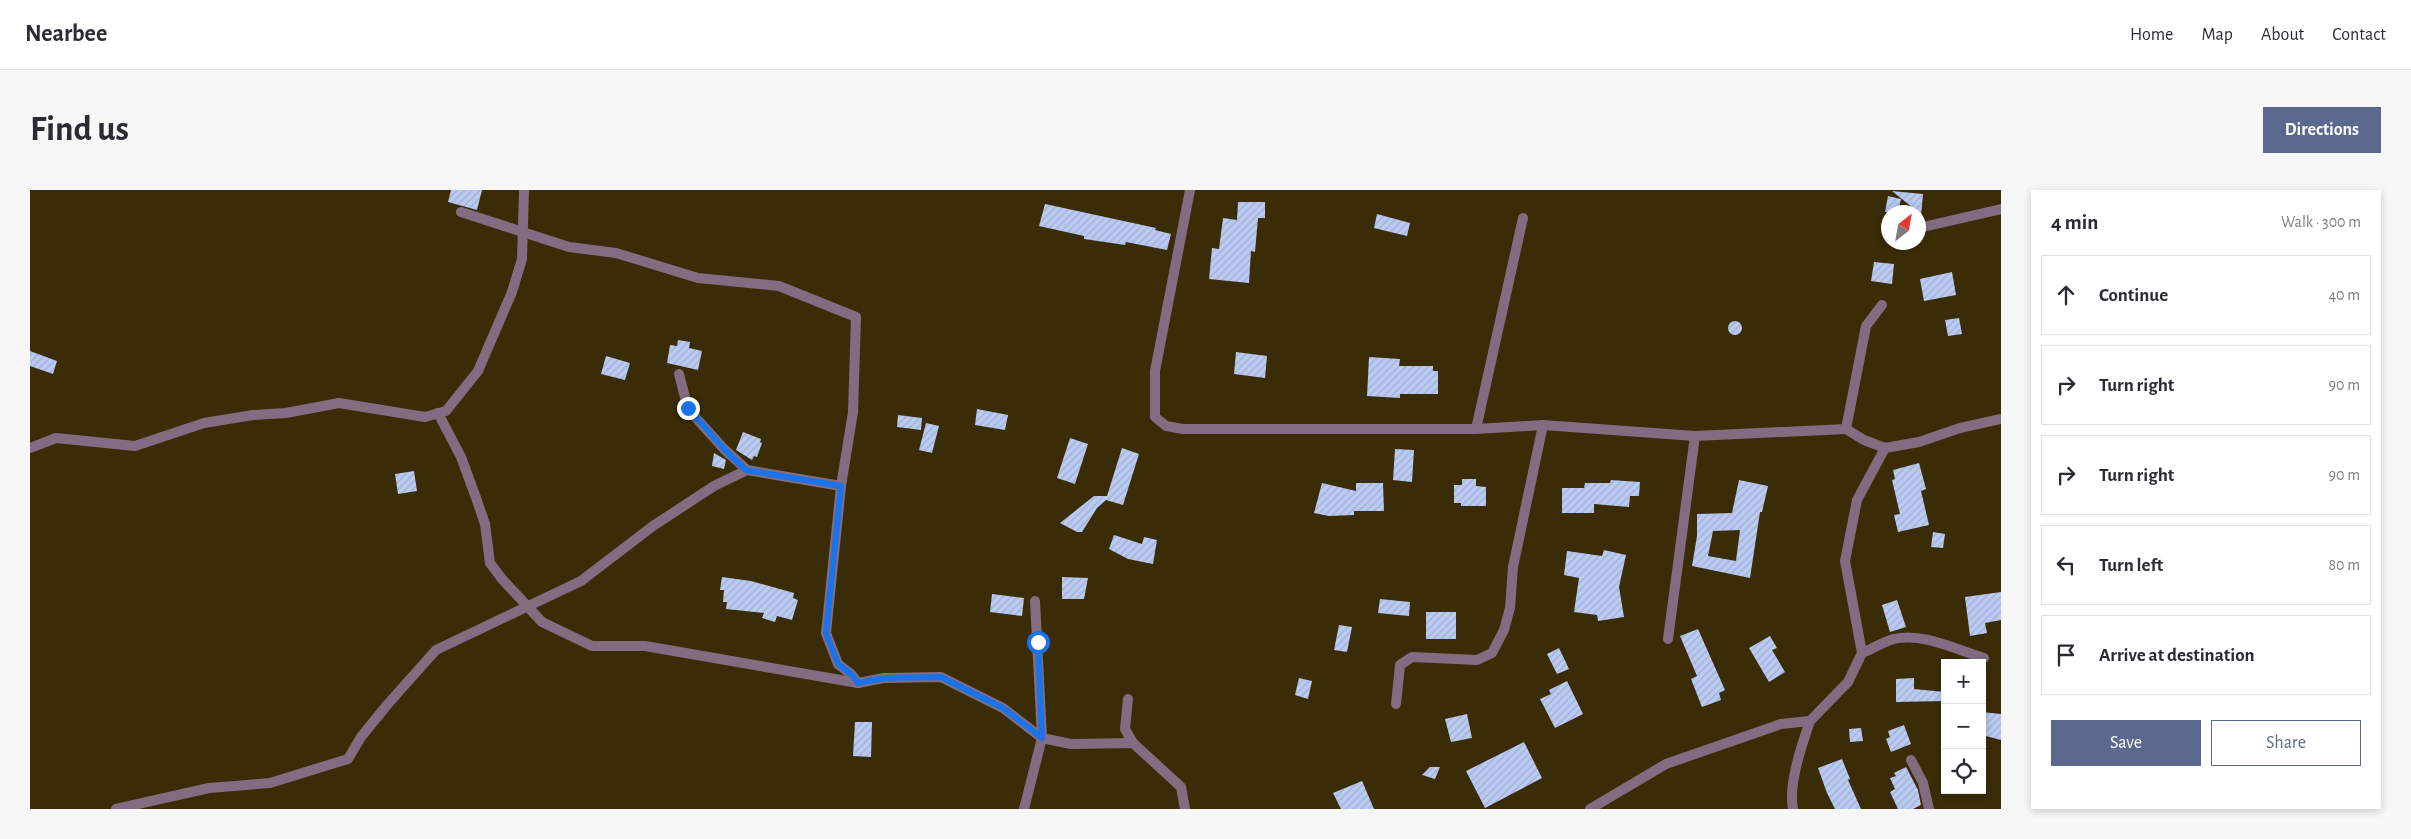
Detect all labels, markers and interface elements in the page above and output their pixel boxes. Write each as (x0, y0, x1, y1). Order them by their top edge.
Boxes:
text: Nearbee (25, 22, 107, 46)
text: Home (2130, 26, 2173, 44)
text: Map (2201, 26, 2233, 44)
text: About (2261, 26, 2304, 44)
text: Contact (2332, 26, 2386, 44)
button: Directions (2263, 107, 2381, 153)
text: Find us (30, 112, 129, 147)
north arrow (1881, 205, 1926, 250)
text: 4 min (2051, 212, 2098, 233)
text: Walk · 300 m (2281, 214, 2361, 230)
icon: ahead (2052, 281, 2080, 309)
text: Continue (2099, 286, 2168, 305)
text: 40 m (2328, 287, 2360, 303)
icon: right (2052, 371, 2080, 399)
text: Turn right (2099, 376, 2174, 395)
text: 90 m (2329, 377, 2360, 393)
route end (677, 397, 700, 420)
icon: right (2052, 461, 2080, 489)
text: Turn right (2099, 466, 2174, 485)
text: 90 m (2329, 467, 2360, 483)
icon: left (2052, 551, 2080, 579)
text: Turn left (2099, 556, 2163, 575)
text: 80 m (2329, 557, 2360, 573)
route start (1027, 631, 1050, 654)
icon: arrive (2052, 641, 2080, 669)
text: Arrive at destination (2099, 646, 2255, 665)
map controls (1941, 659, 1986, 794)
button: + (1941, 659, 1986, 704)
button: − (1941, 704, 1986, 749)
button: Save (2051, 720, 2201, 766)
button: Share (2211, 720, 2361, 766)
button: locate (1941, 749, 1986, 794)

